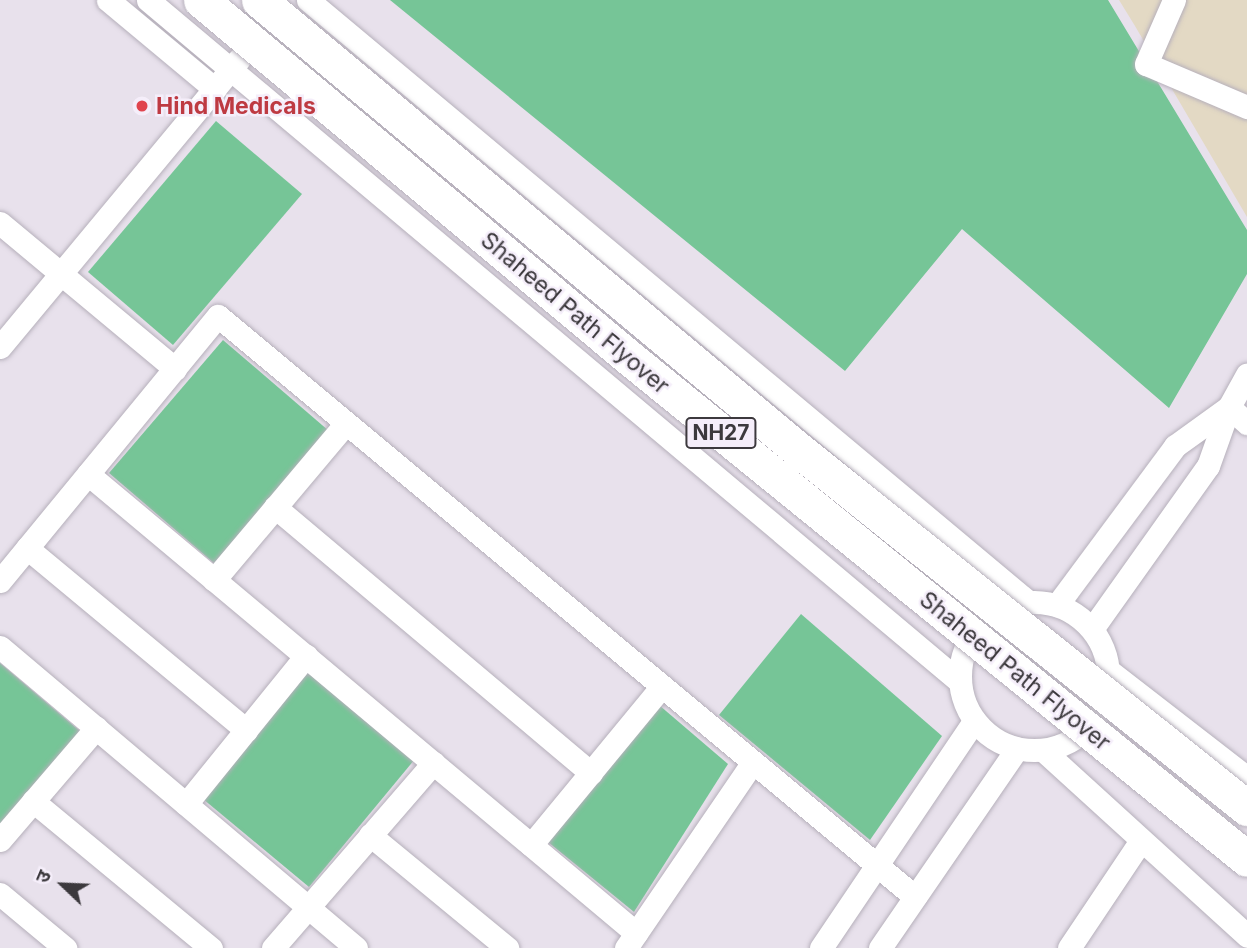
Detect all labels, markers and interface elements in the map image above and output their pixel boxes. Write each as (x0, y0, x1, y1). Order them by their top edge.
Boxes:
place label: Hind Medicals (156, 92, 316, 120)
marker: Hind Medicals (134, 98, 150, 114)
street label: Shaheed Path Flyover (475, 226, 675, 400)
road number: NH27 (684, 416, 758, 450)
street label: Shaheed Path Flyover (914, 586, 1116, 756)
north arrow (28, 850, 98, 920)
text: उ (30, 867, 56, 886)

